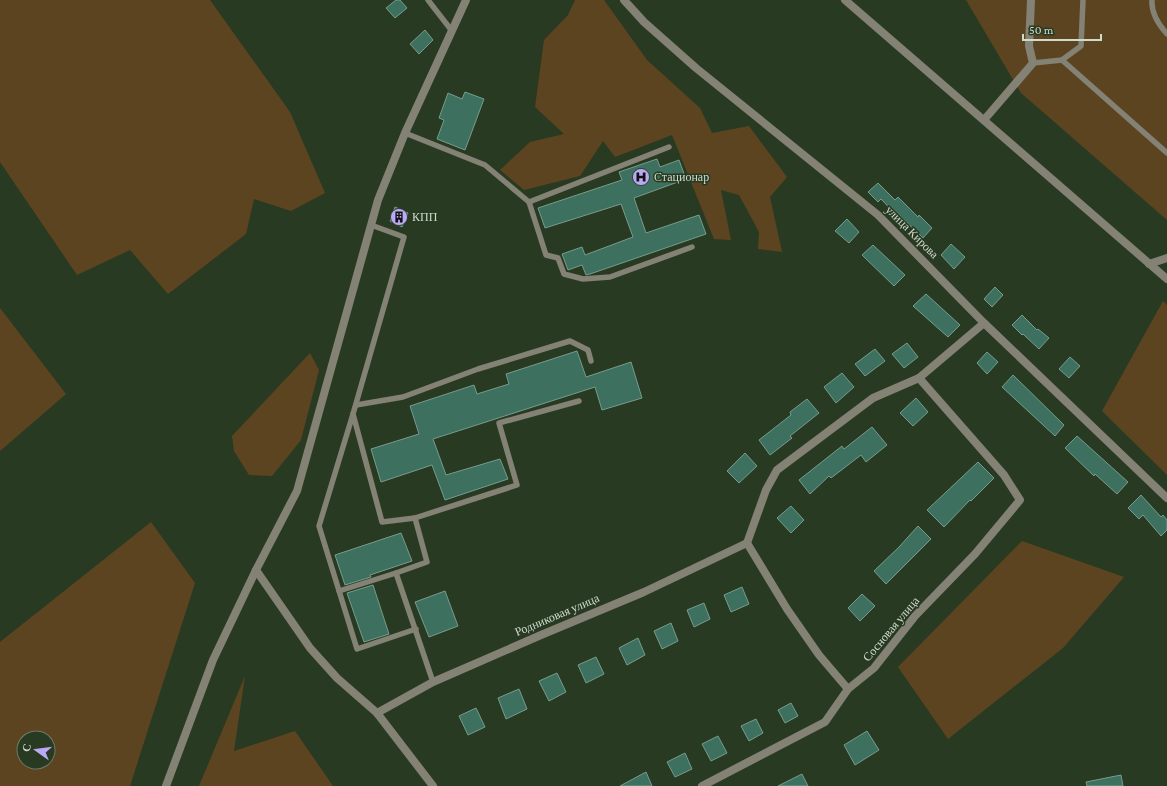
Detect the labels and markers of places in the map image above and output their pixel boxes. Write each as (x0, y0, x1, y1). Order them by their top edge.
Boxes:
hospital icon: Стационар (631, 167, 651, 187)
place label: Стационар (654, 170, 709, 184)
building icon: КПП (389, 207, 409, 227)
place label: КПП (412, 210, 438, 224)

